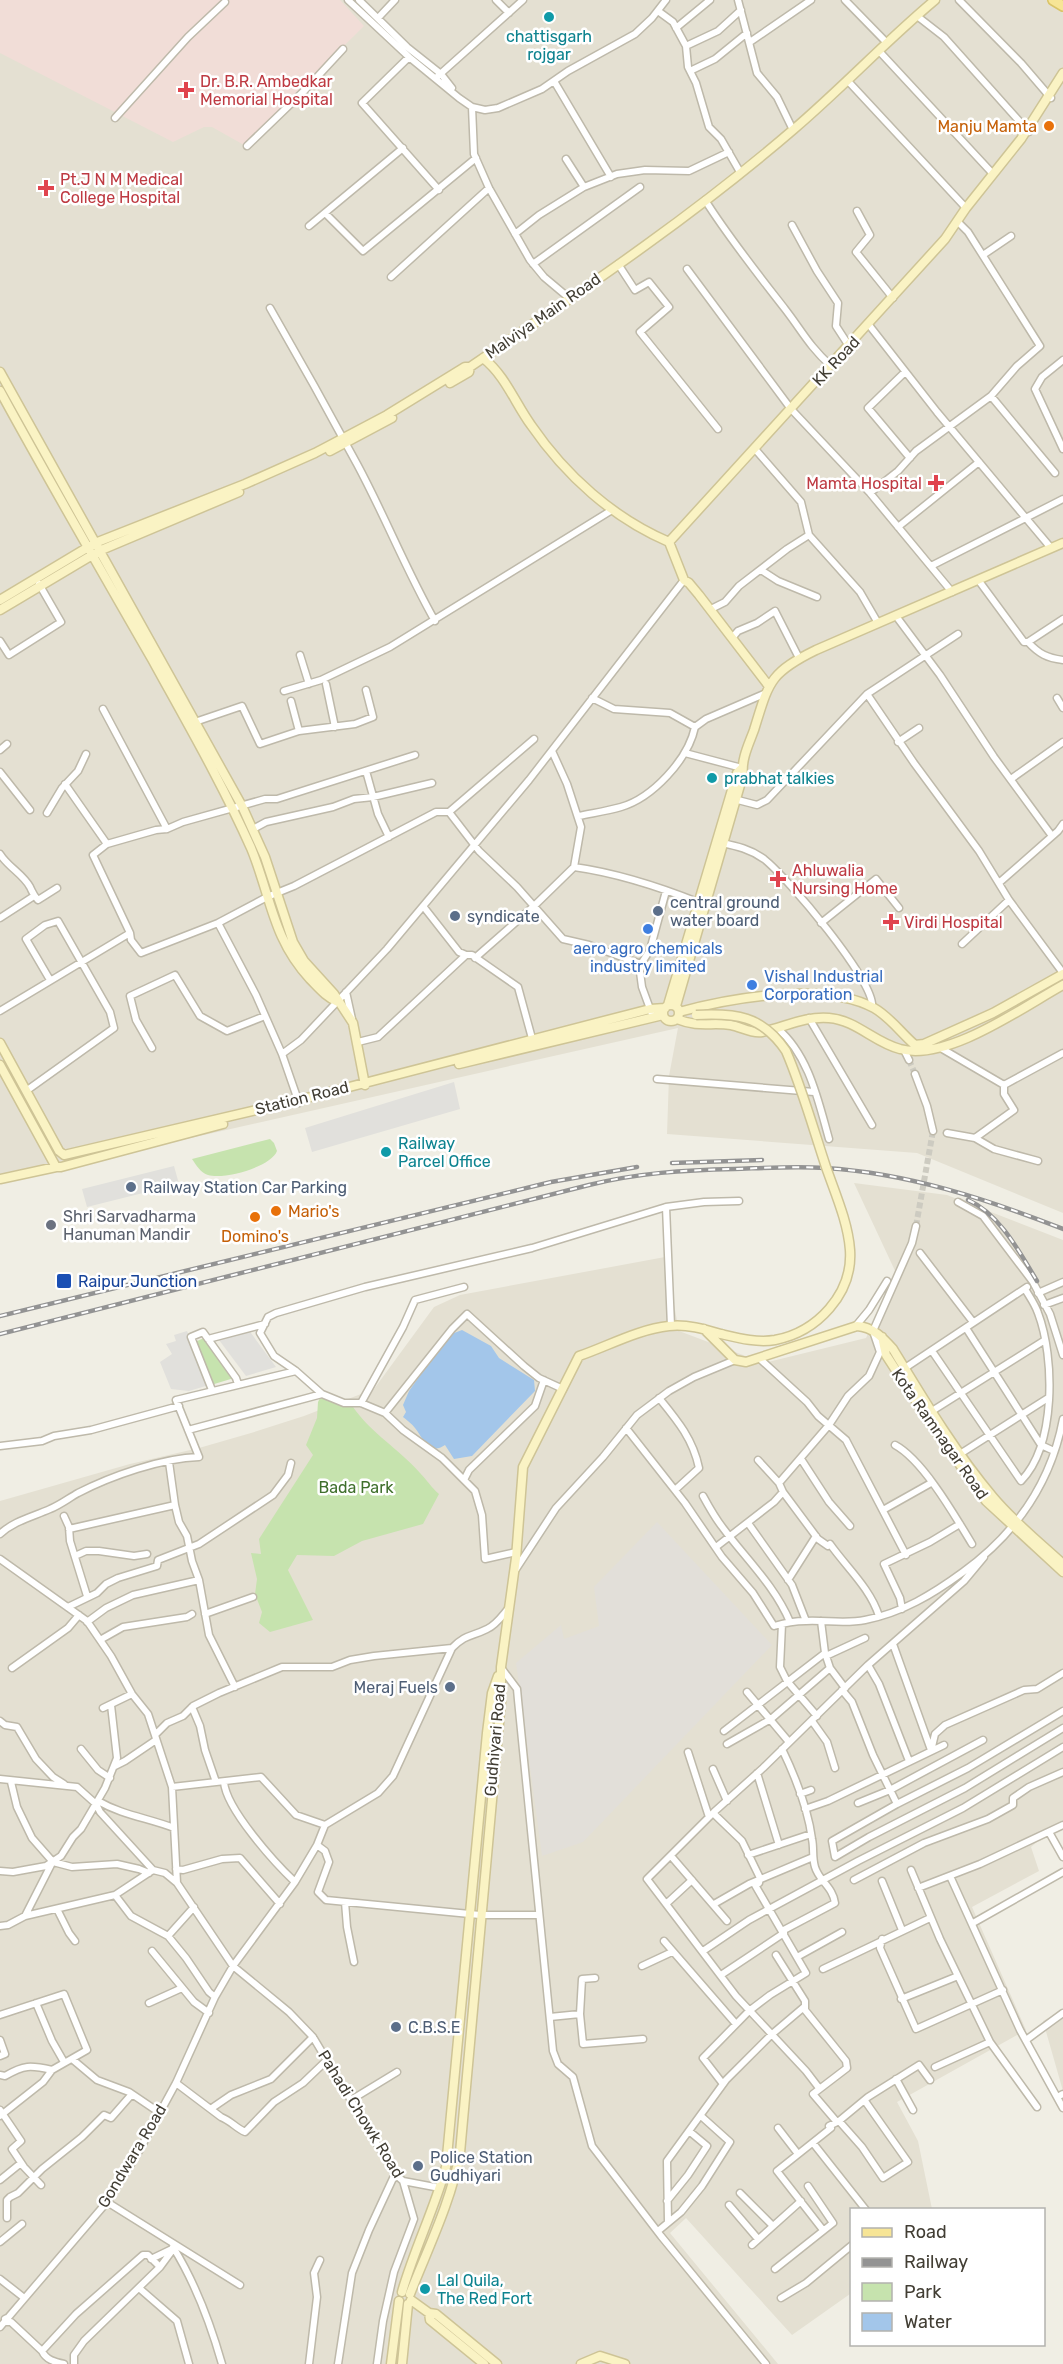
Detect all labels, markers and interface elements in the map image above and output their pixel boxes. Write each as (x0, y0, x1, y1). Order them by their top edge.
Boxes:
marker: chattisgarh rojgar (542, 10, 556, 24)
place label: chattisgarh rojgar (506, 27, 592, 64)
place label: Dr. B.R. Ambedkar Memorial Hospital (200, 72, 333, 109)
marker: Dr. B.R. Ambedkar Memorial Hospital (177, 81, 195, 99)
place label: Manju Mamta (937, 117, 1037, 136)
marker: Manju Mamta (1042, 119, 1056, 133)
place label: Pt.J N M Medical College Hospital (60, 170, 183, 207)
marker: Pt.J N M Medical College Hospital (37, 179, 55, 197)
street label: Malviya Main Road (482, 269, 604, 363)
street label: KK Road (808, 332, 864, 390)
place label: Mamta Hospital (806, 474, 922, 493)
marker: Mamta Hospital (927, 474, 945, 492)
place label: prabhat talkies (724, 769, 834, 788)
marker: prabhat talkies (705, 771, 719, 785)
place label: Ahluwalia Nursing Home (792, 861, 898, 898)
marker: Ahluwalia Nursing Home (769, 870, 787, 888)
place label: central ground water board (670, 893, 780, 930)
marker: central ground water board (651, 904, 665, 918)
place label: syndicate (467, 907, 540, 926)
marker: syndicate (448, 909, 462, 923)
marker: Virdi Hospital (882, 913, 900, 931)
place label: Virdi Hospital (904, 913, 1003, 932)
marker: aero agro chemicals industry limited (641, 922, 655, 936)
place label: aero agro chemicals industry limited (573, 939, 723, 976)
place label: Vishal Industrial Corporation (764, 967, 883, 1004)
marker: Vishal Industrial Corporation (745, 978, 759, 992)
street label: Station Road (253, 1077, 351, 1119)
place label: Railway Parcel Office (398, 1134, 491, 1171)
marker: Railway Parcel Office (379, 1145, 393, 1159)
place label: Railway Station Car Parking (143, 1178, 347, 1197)
marker: Railway Station Car Parking (124, 1180, 138, 1194)
place label: Mario's (288, 1202, 340, 1221)
marker: Mario's (269, 1204, 283, 1218)
place label: Shri Sarvadharma Hanuman Mandir (63, 1207, 196, 1244)
marker: Domino's (248, 1210, 262, 1224)
marker: Shri Sarvadharma Hanuman Mandir (44, 1218, 58, 1232)
place label: Domino's (221, 1227, 289, 1246)
marker: Raipur Junction (55, 1272, 73, 1290)
place label: Raipur Junction (78, 1272, 197, 1291)
street label: Kota Ramnagar Road (888, 1365, 992, 1503)
park label: Bada Park (318, 1478, 394, 1497)
place label: Meraj Fuels (354, 1678, 438, 1697)
marker: Meraj Fuels (443, 1680, 457, 1694)
street label: Gudhiyari Road (481, 1683, 509, 1797)
place label: C.B.S.E (408, 2018, 460, 2037)
marker: C.B.S.E (389, 2020, 403, 2034)
street label: Pahadi Chowk Road (314, 2047, 408, 2181)
street label: Gondwara Road (94, 2101, 170, 2211)
place label: Police Station Gudhiyari (430, 2148, 533, 2185)
marker: Police Station Gudhiyari (411, 2159, 425, 2173)
legend (850, 2208, 1045, 2346)
text: Road (904, 2221, 947, 2243)
text: Railway (904, 2251, 968, 2273)
place label: Lal Quila, The Red Fort (437, 2271, 532, 2308)
text: Park (904, 2281, 942, 2303)
marker: Lal Quila, The Red Fort (418, 2282, 432, 2296)
text: Water (904, 2311, 952, 2333)

